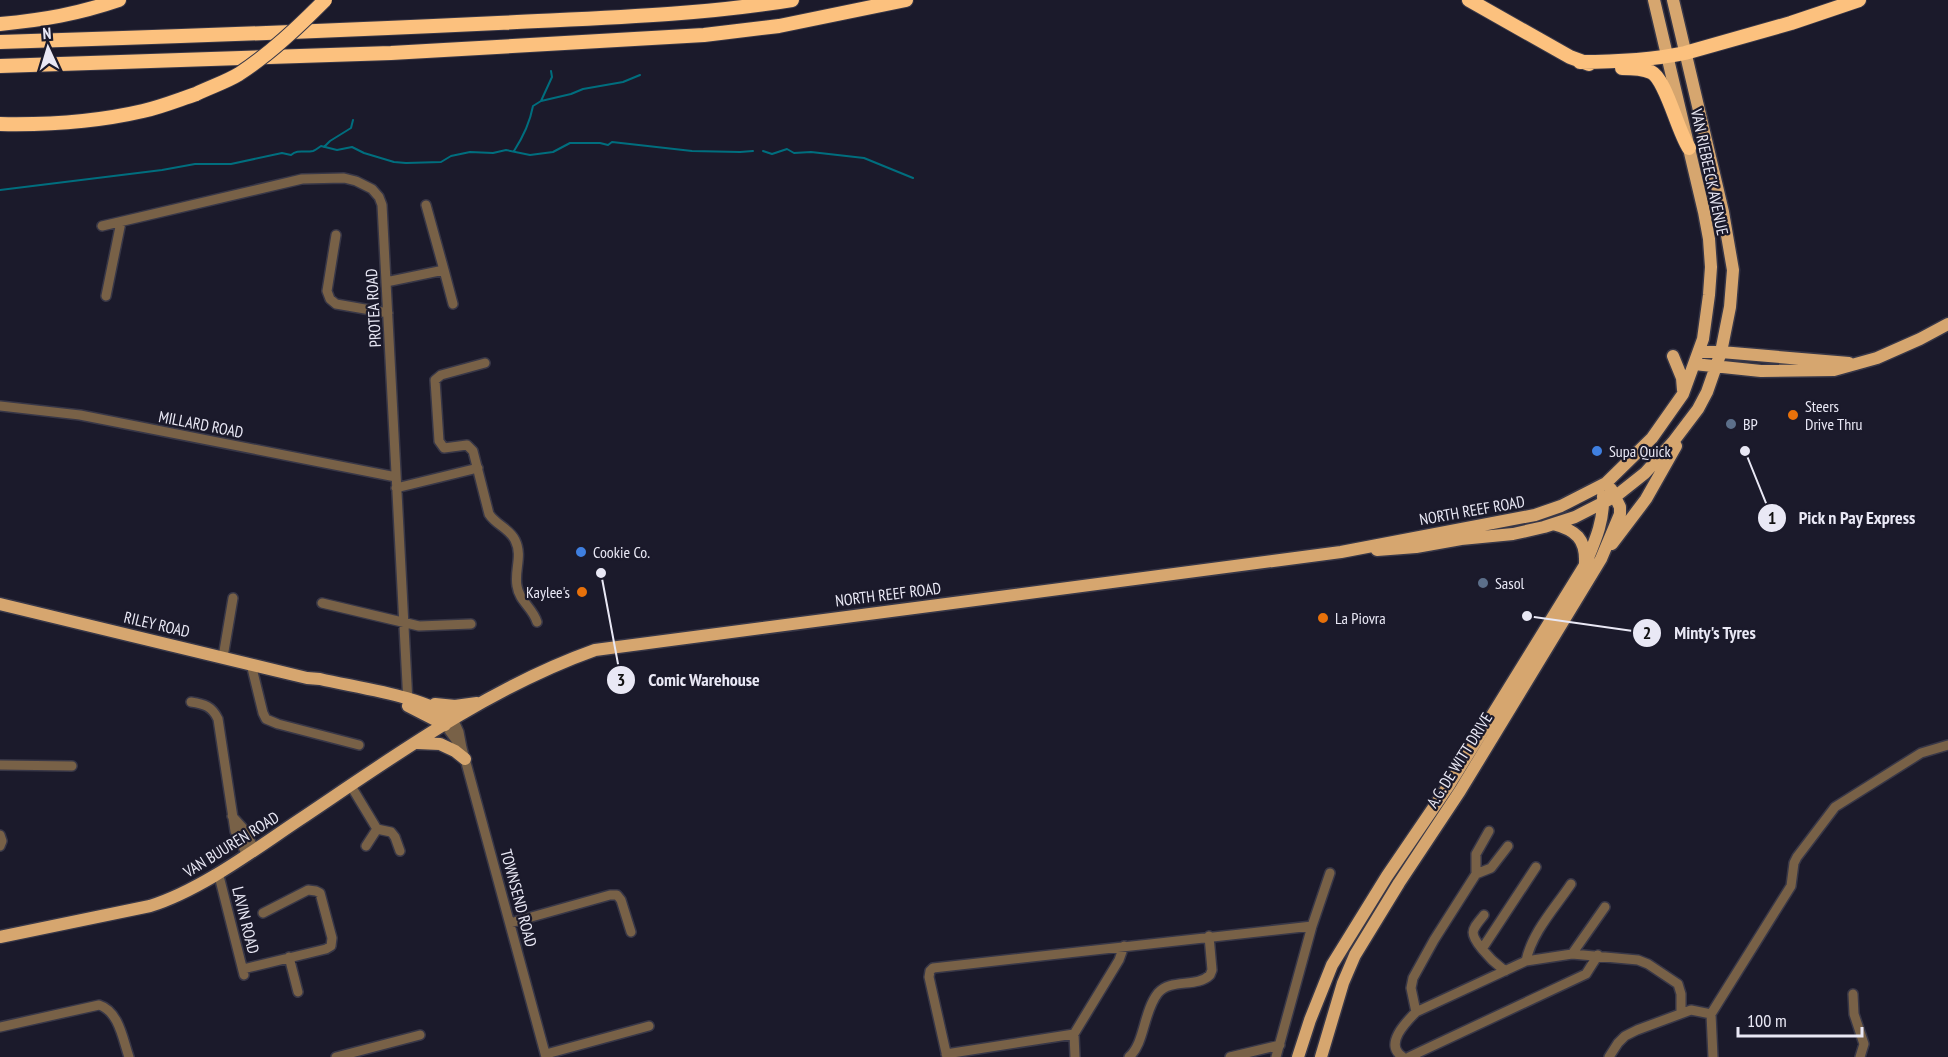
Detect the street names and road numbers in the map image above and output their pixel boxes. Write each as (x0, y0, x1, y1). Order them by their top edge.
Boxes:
street label: VAN RIEBEECK AVENUE (1687, 106, 1733, 237)
street label: PROTEA ROAD (361, 268, 385, 348)
street label: MILLARD ROAD (157, 406, 245, 442)
street label: NORTH REEF ROAD (1418, 491, 1526, 529)
street label: NORTH REEF ROAD (834, 578, 942, 610)
street label: RILEY ROAD (122, 607, 192, 641)
street label: A.G. DE WITT DRIVE (1422, 709, 1496, 811)
street label: VAN BUUREN ROAD (179, 807, 282, 882)
street label: TOWNSEND ROAD (496, 847, 542, 949)
street label: LAVIN ROAD (228, 884, 264, 956)

